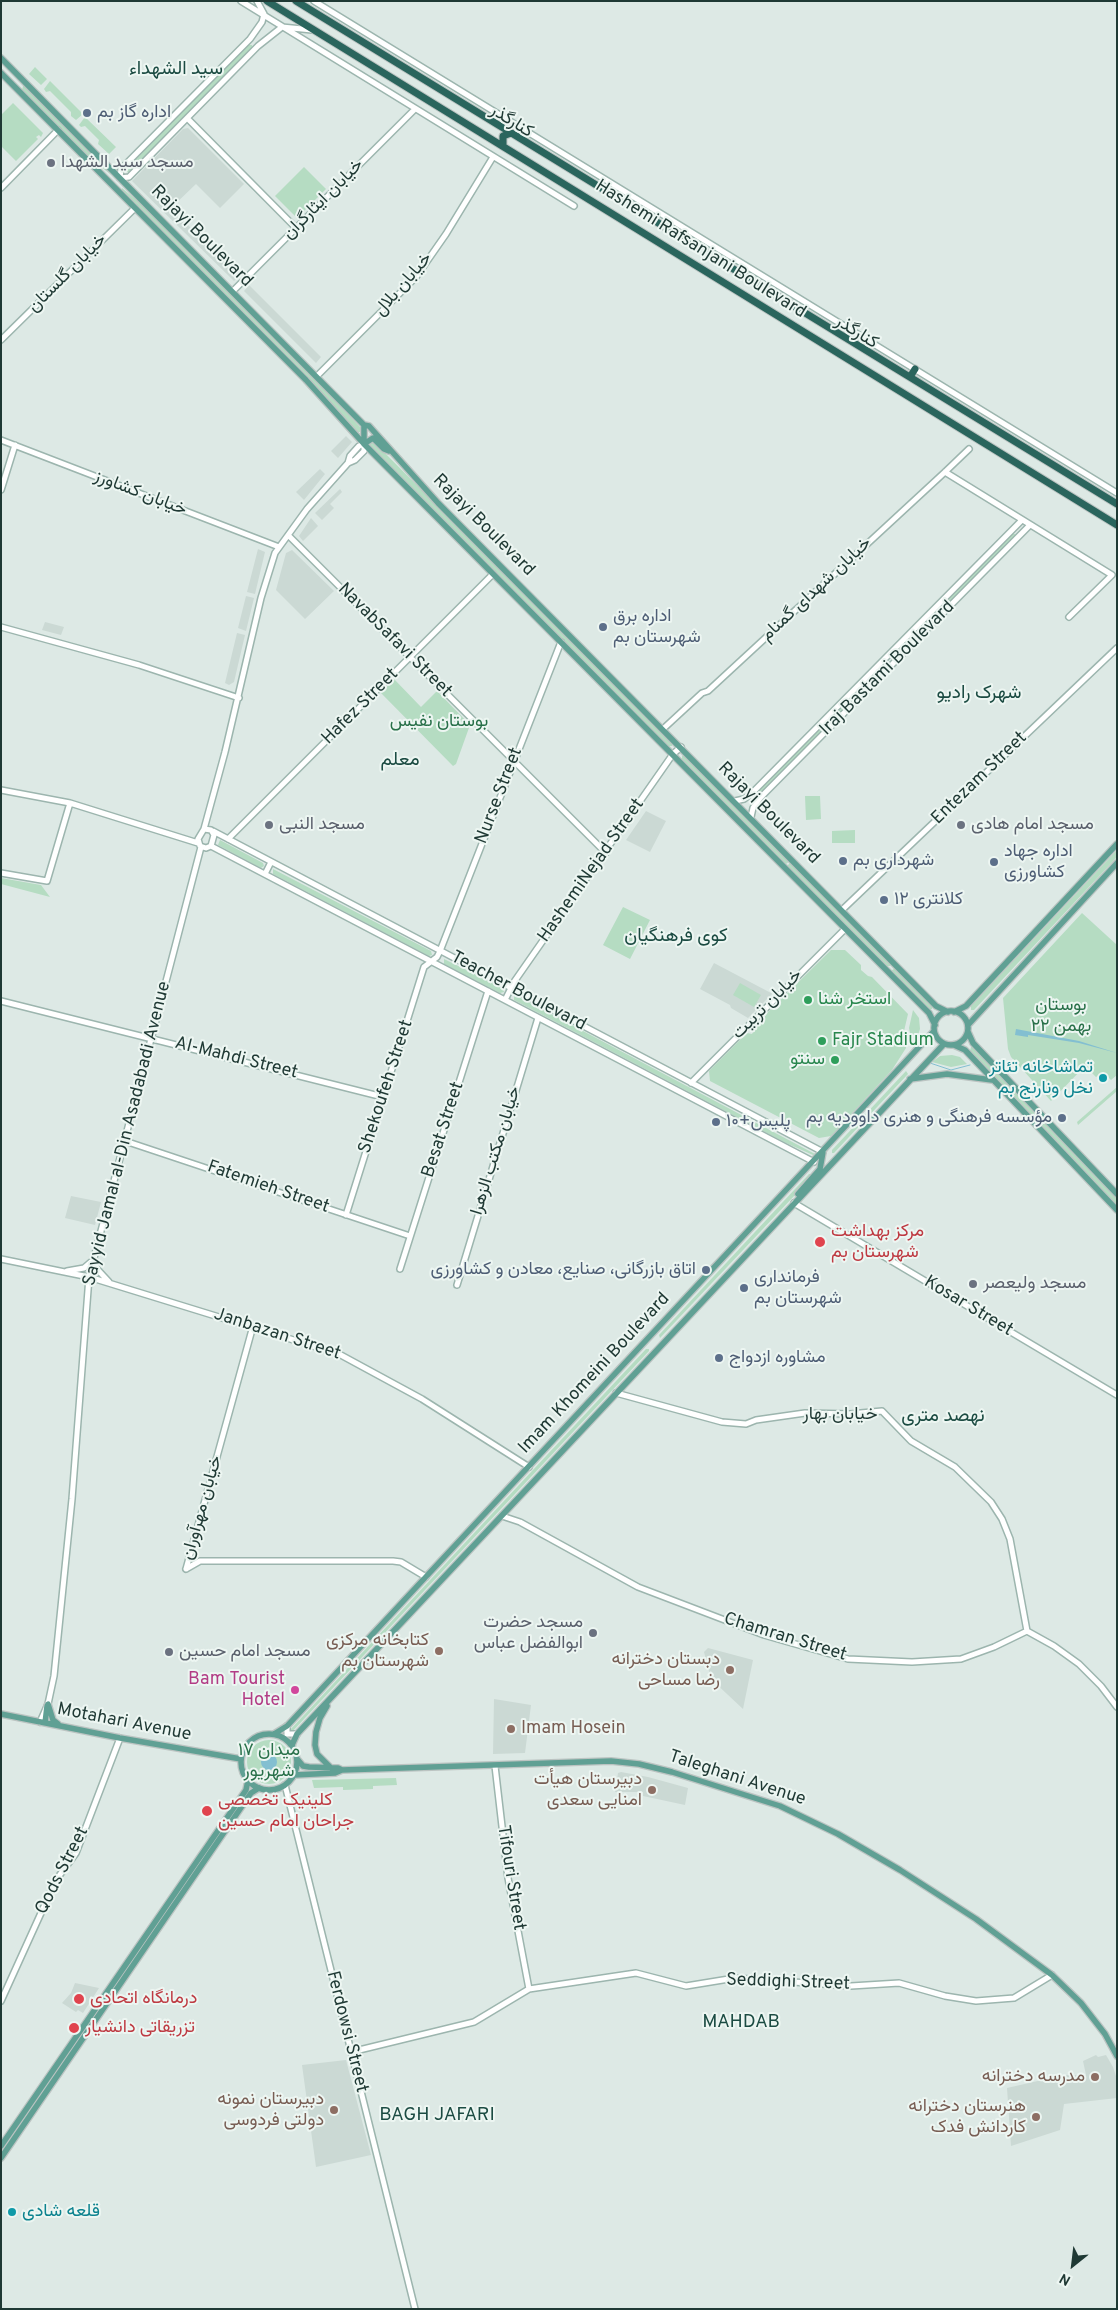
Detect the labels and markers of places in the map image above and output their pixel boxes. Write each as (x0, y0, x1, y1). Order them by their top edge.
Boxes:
place label: اداره گاز بم (97, 102, 171, 124)
marker: اداره گاز بم (81, 107, 93, 119)
place label: مسجد سید الشهدا (61, 152, 194, 174)
marker: مسجد سید الشهدا (45, 157, 57, 169)
place label: اداره برق شهرستان بم (613, 606, 701, 649)
marker: اداره برق شهرستان بم (597, 621, 609, 633)
place label: مسجد النبی (279, 814, 365, 836)
place label: مسجد امام هادی (971, 814, 1094, 836)
marker: مسجد النبی (263, 819, 275, 831)
marker: مسجد امام هادی (955, 819, 967, 831)
place label: اداره جهاد کشاورزی (1004, 841, 1073, 884)
place label: شهرداری بم (853, 850, 934, 872)
marker: شهرداری بم (837, 855, 849, 867)
marker: اداره جهاد کشاورزی (988, 856, 1000, 868)
place label: کلانتری ۱۲ (894, 889, 963, 911)
marker: کلانتری ۱۲ (878, 894, 890, 906)
place label: استخر شنا (818, 989, 891, 1011)
marker: استخر شنا (802, 994, 814, 1006)
place label: Fajr Stadium (832, 1030, 934, 1052)
marker: Fajr Stadium (816, 1035, 828, 1047)
place label: سنتو (790, 1049, 825, 1071)
marker: سنتو (829, 1054, 841, 1066)
place label: تماشاخانه تئاتر نخل ونارنج بم (989, 1057, 1093, 1100)
marker: تماشاخانه تئاتر نخل ونارنج بم (1097, 1072, 1109, 1084)
place label: مؤسسه فرهنگی و هنری داوودیه بم (806, 1107, 1052, 1129)
place label: پلیس+۱۰ (726, 1111, 791, 1133)
marker: مؤسسه فرهنگی و هنری داوودیه بم (1056, 1112, 1068, 1124)
marker: پلیس+۱۰ (710, 1116, 722, 1128)
place label: مرکز بهداشت شهرستان بم (831, 1221, 924, 1264)
marker: مرکز بهداشت شهرستان بم (813, 1235, 827, 1249)
place label: اتاق بازرگانی، صنایع، معادن و کشاورزی (431, 1259, 696, 1281)
marker: اتاق بازرگانی، صنایع، معادن و کشاورزی (700, 1264, 712, 1276)
place label: فرمانداری شهرستان بم (754, 1267, 842, 1310)
place label: مسجد ولیعصر (983, 1273, 1086, 1295)
marker: مسجد ولیعصر (967, 1278, 979, 1290)
marker: فرمانداری شهرستان بم (738, 1282, 750, 1294)
place label: مشاوره ازدواج (729, 1347, 826, 1369)
marker: مشاوره ازدواج (713, 1352, 725, 1364)
place label: مسجد حضرت ابوالفضل عباس (474, 1612, 583, 1655)
marker: مسجد حضرت ابوالفضل عباس (587, 1627, 599, 1639)
place label: کتابخانه مرکزی شهرستان بم (326, 1630, 429, 1672)
place label: مسجد امام حسین (179, 1641, 311, 1663)
marker: کتابخانه مرکزی شهرستان بم (433, 1645, 445, 1657)
marker: مسجد امام حسین (163, 1646, 175, 1658)
place label: دبستان دخترانه رضا مساحی (611, 1649, 720, 1692)
marker: دبستان دخترانه رضا مساحی (724, 1664, 736, 1676)
place label: Bam Tourist Hotel (188, 1669, 285, 1712)
marker: Bam Tourist Hotel (289, 1684, 301, 1696)
place label: Imam Hosein (521, 1718, 626, 1740)
marker: Imam Hosein (505, 1723, 517, 1735)
place label: دبیرستان هیأت امنایی سعدی (534, 1769, 642, 1812)
marker: دبیرستان هیأت امنایی سعدی (646, 1784, 658, 1796)
place label: کلینیک تخصصی جراحان امام حسین (218, 1790, 354, 1832)
marker: کلینیک تخصصی جراحان امام حسین (200, 1804, 214, 1818)
place label: درمانگاه اتحادی (90, 1988, 197, 2010)
marker: درمانگاه اتحادی (72, 1992, 86, 2006)
place label: تزریقاتی دانشیار (85, 2017, 195, 2039)
marker: تزریقاتی دانشیار (67, 2021, 81, 2035)
place label: مدرسه دخترانه (982, 2066, 1085, 2088)
marker: مدرسه دخترانه (1089, 2071, 1101, 2083)
place label: دبیرستان نمونه دولتی فردوسی (217, 2089, 324, 2132)
place label: هنرستان دخترانه کاردانش فدک (908, 2096, 1026, 2138)
marker: دبیرستان نمونه دولتی فردوسی (328, 2104, 340, 2116)
marker: هنرستان دخترانه کاردانش فدک (1030, 2111, 1042, 2123)
place label: قلعه شادی (22, 2201, 100, 2223)
marker: قلعه شادی (6, 2206, 18, 2218)

